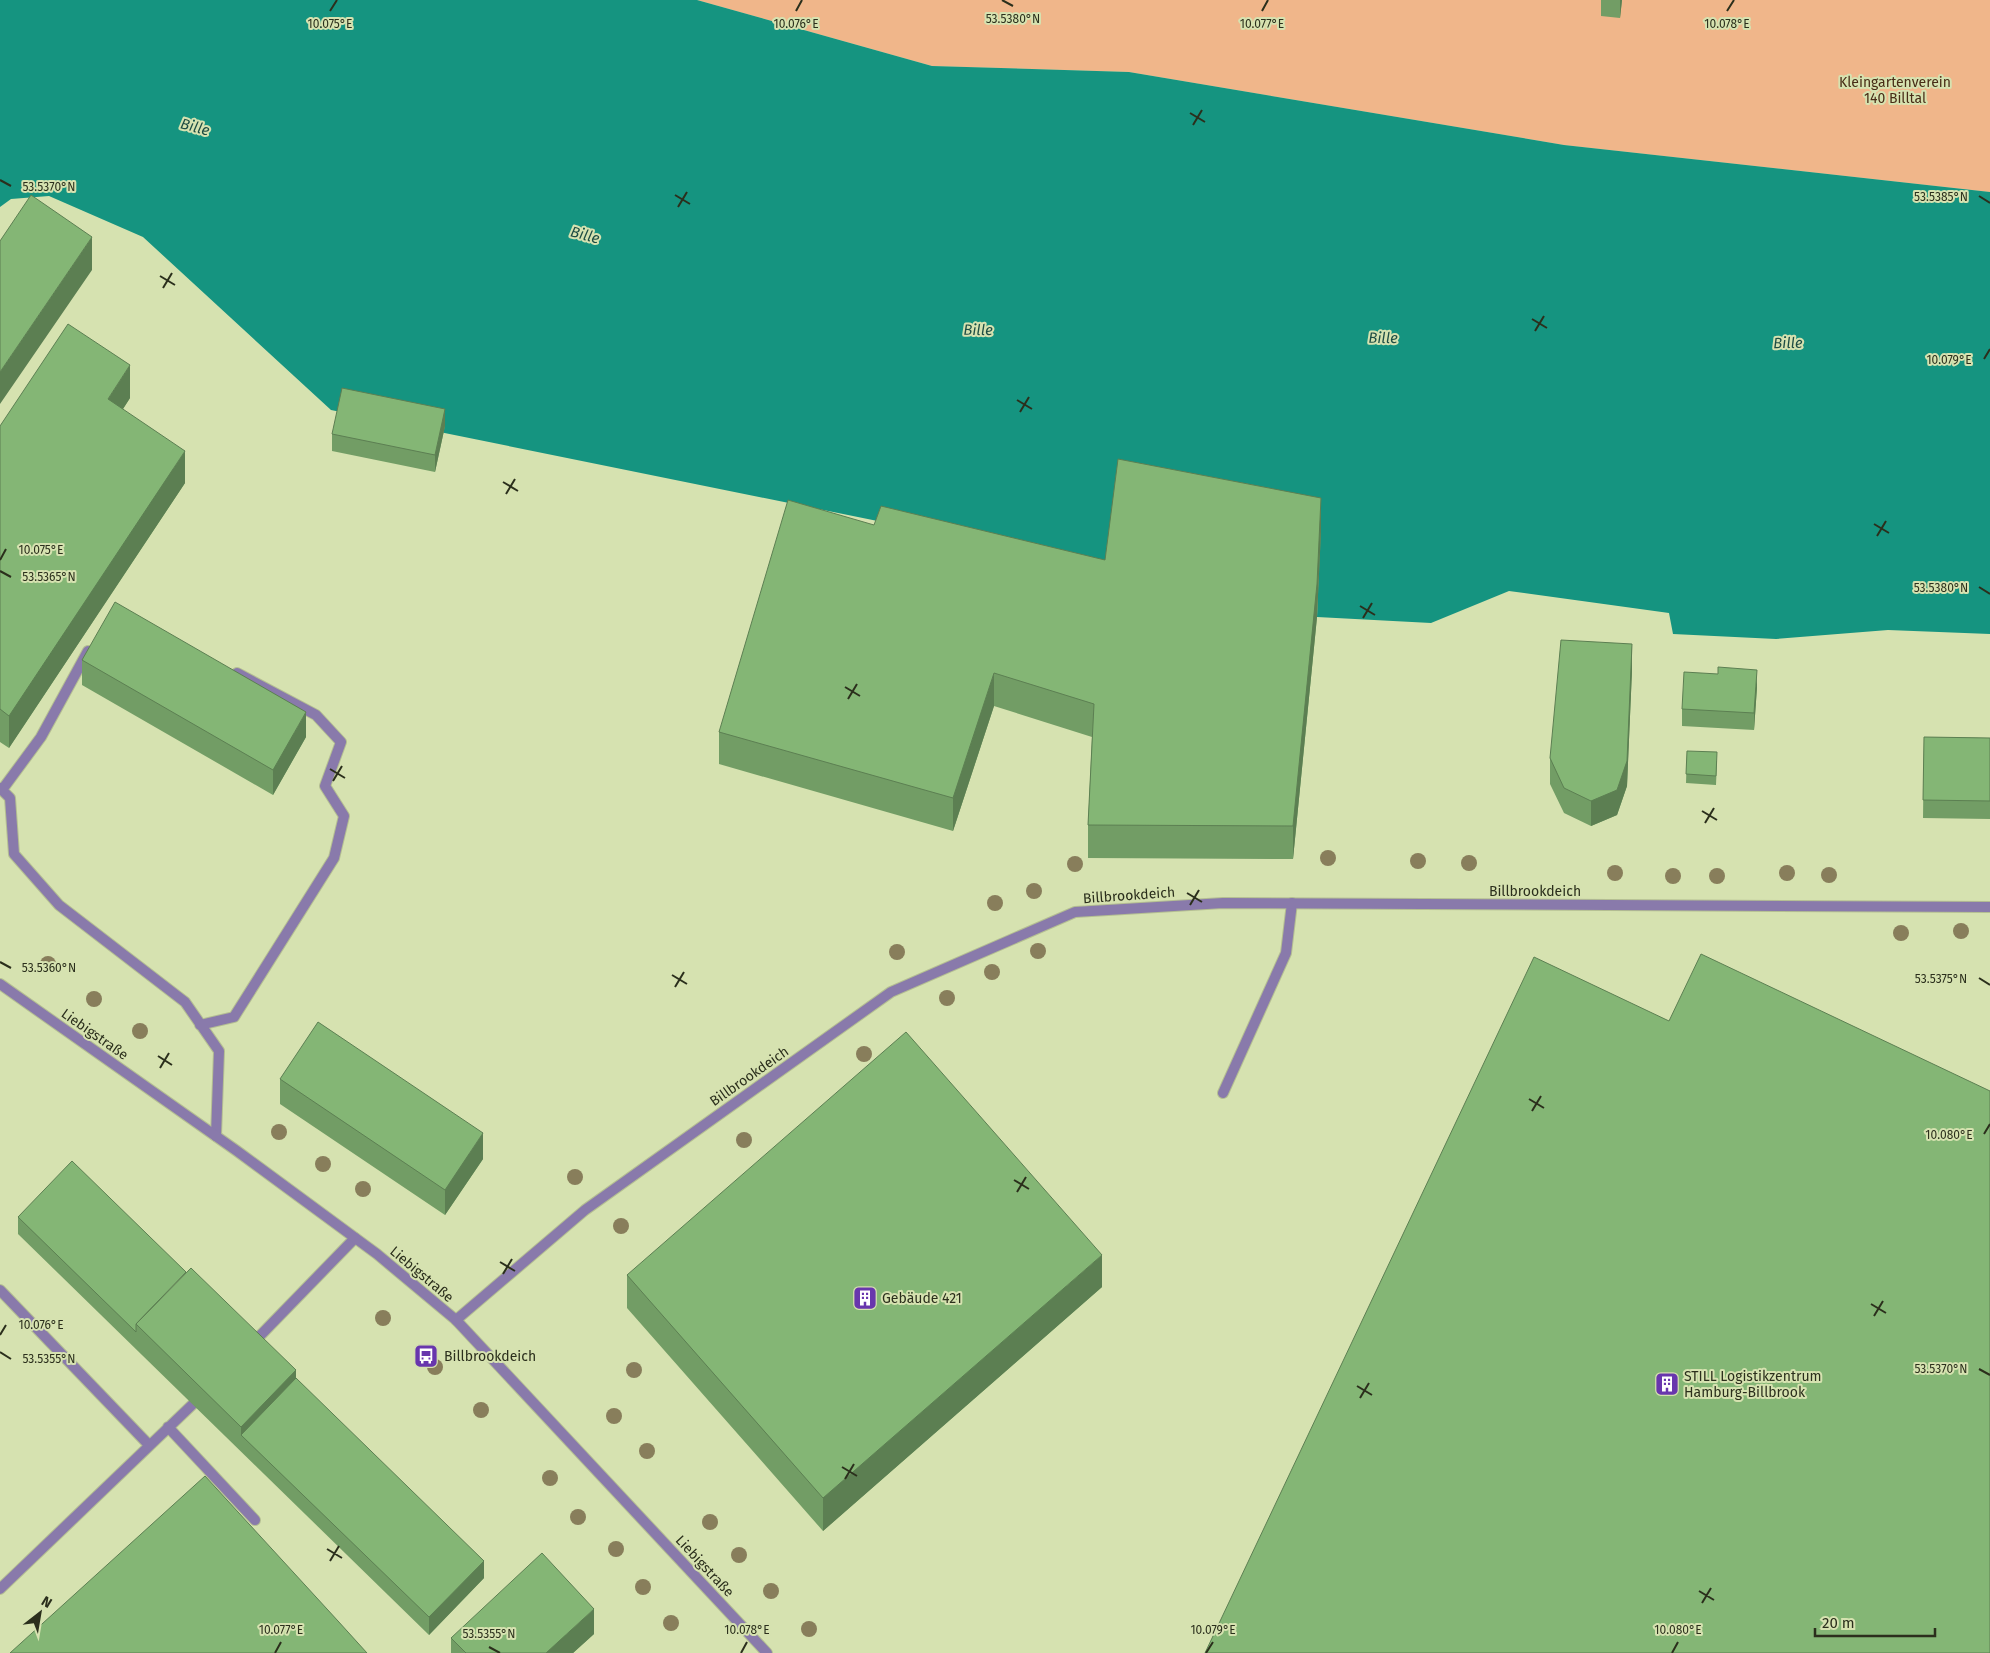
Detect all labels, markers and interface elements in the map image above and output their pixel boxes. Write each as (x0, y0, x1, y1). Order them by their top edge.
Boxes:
text: 53.5380°N (986, 12, 1040, 26)
text: 10.075°E (308, 17, 352, 31)
text: 10.076°E (773, 17, 819, 31)
text: 10.077°E (1240, 17, 1284, 31)
text: 10.078°E (1704, 17, 1750, 31)
park label: Kleingartenverein 140 Billtal (1839, 74, 1951, 107)
water label: Bille (178, 114, 212, 140)
text: 53.5370°N (22, 180, 76, 194)
text: 53.5385°N (1914, 190, 1968, 204)
water label: Bille (568, 222, 602, 248)
water label: Bille (963, 321, 993, 339)
water label: Bille (1368, 329, 1398, 347)
water label: Bille (1773, 334, 1803, 352)
text: 10.079°E (1926, 353, 1972, 367)
text: 10.075°E (19, 543, 63, 557)
text: 53.5365°N (22, 570, 76, 584)
text: 53.5380°N (1914, 581, 1968, 595)
street label: Billbrookdeich (1489, 883, 1581, 900)
street label: Billbrookdeich (1082, 884, 1176, 907)
text: 53.5360°N (22, 961, 76, 975)
text: 53.5375°N (1915, 972, 1967, 986)
street label: Liebigstraße (58, 1005, 132, 1064)
street label: Billbrookdeich (707, 1043, 792, 1110)
text: 10.080°E (1925, 1128, 1973, 1142)
street label: Liebigstraße (386, 1243, 457, 1306)
building icon: Gebäude 421 (852, 1285, 878, 1311)
place label: Gebäude 421 (882, 1290, 962, 1307)
text: 10.076°E (18, 1318, 64, 1332)
bus stop icon: Billbrookdeich (413, 1343, 439, 1369)
place label: Billbrookdeich (444, 1348, 536, 1365)
text: 53.5355°N (22, 1352, 76, 1366)
text: 53.5370°N (1914, 1362, 1968, 1376)
place label: STILL Logistikzentrum Hamburg-Billbrook (1684, 1368, 1822, 1401)
building icon: STILL Logistikzentrum Hamburg-Billbrook (1654, 1371, 1680, 1397)
street label: Liebigstraße (672, 1532, 737, 1601)
north arrow (15, 1588, 65, 1638)
text: N (38, 1593, 55, 1612)
scale bar (1815, 1606, 1935, 1638)
text: 20 m (1822, 1614, 1855, 1632)
text: 10.077°E (259, 1623, 303, 1637)
text: 10.078°E (724, 1623, 770, 1637)
text: 10.079°E (1190, 1623, 1236, 1637)
text: 10.080°E (1654, 1623, 1702, 1637)
text: 53.5355°N (462, 1627, 516, 1641)

